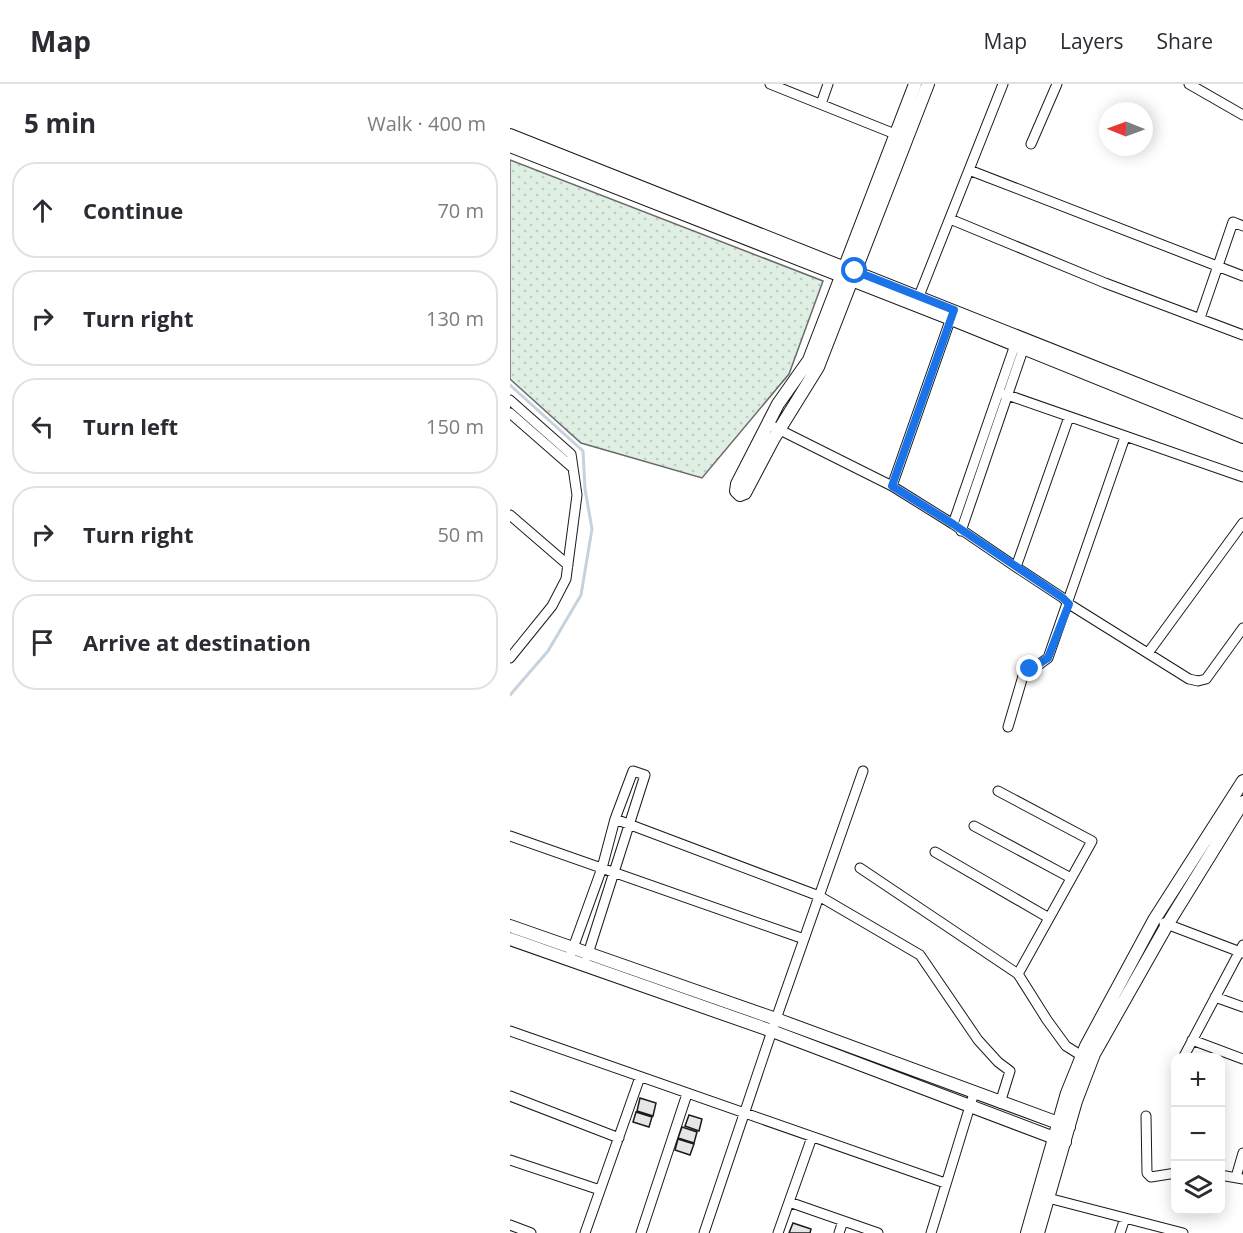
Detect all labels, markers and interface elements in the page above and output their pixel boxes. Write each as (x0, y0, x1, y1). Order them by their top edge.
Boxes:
text: Map (30, 22, 91, 60)
text: Map (984, 27, 1027, 55)
text: Layers (1060, 27, 1124, 55)
text: Share (1157, 27, 1213, 55)
north arrow (1099, 102, 1153, 156)
text: 5 min (24, 105, 96, 141)
text: Walk · 400 m (367, 110, 486, 137)
icon: ahead (26, 194, 59, 227)
text: Continue (83, 195, 183, 225)
text: 70 m (437, 197, 484, 224)
route start (841, 257, 867, 283)
icon: right (26, 302, 59, 335)
text: Turn right (83, 303, 194, 333)
text: 130 m (426, 305, 484, 332)
icon: left (26, 410, 59, 443)
text: Turn left (83, 411, 178, 441)
text: 150 m (426, 413, 484, 440)
icon: right (26, 518, 59, 551)
text: Turn right (83, 519, 194, 549)
text: 50 m (437, 521, 484, 548)
icon: arrive (26, 626, 59, 659)
text: Arrive at destination (83, 627, 311, 657)
route end (1016, 655, 1042, 681)
map controls (1171, 1053, 1225, 1215)
button: + (1171, 1053, 1225, 1107)
button: − (1171, 1107, 1225, 1161)
button: layers (1171, 1161, 1225, 1215)

